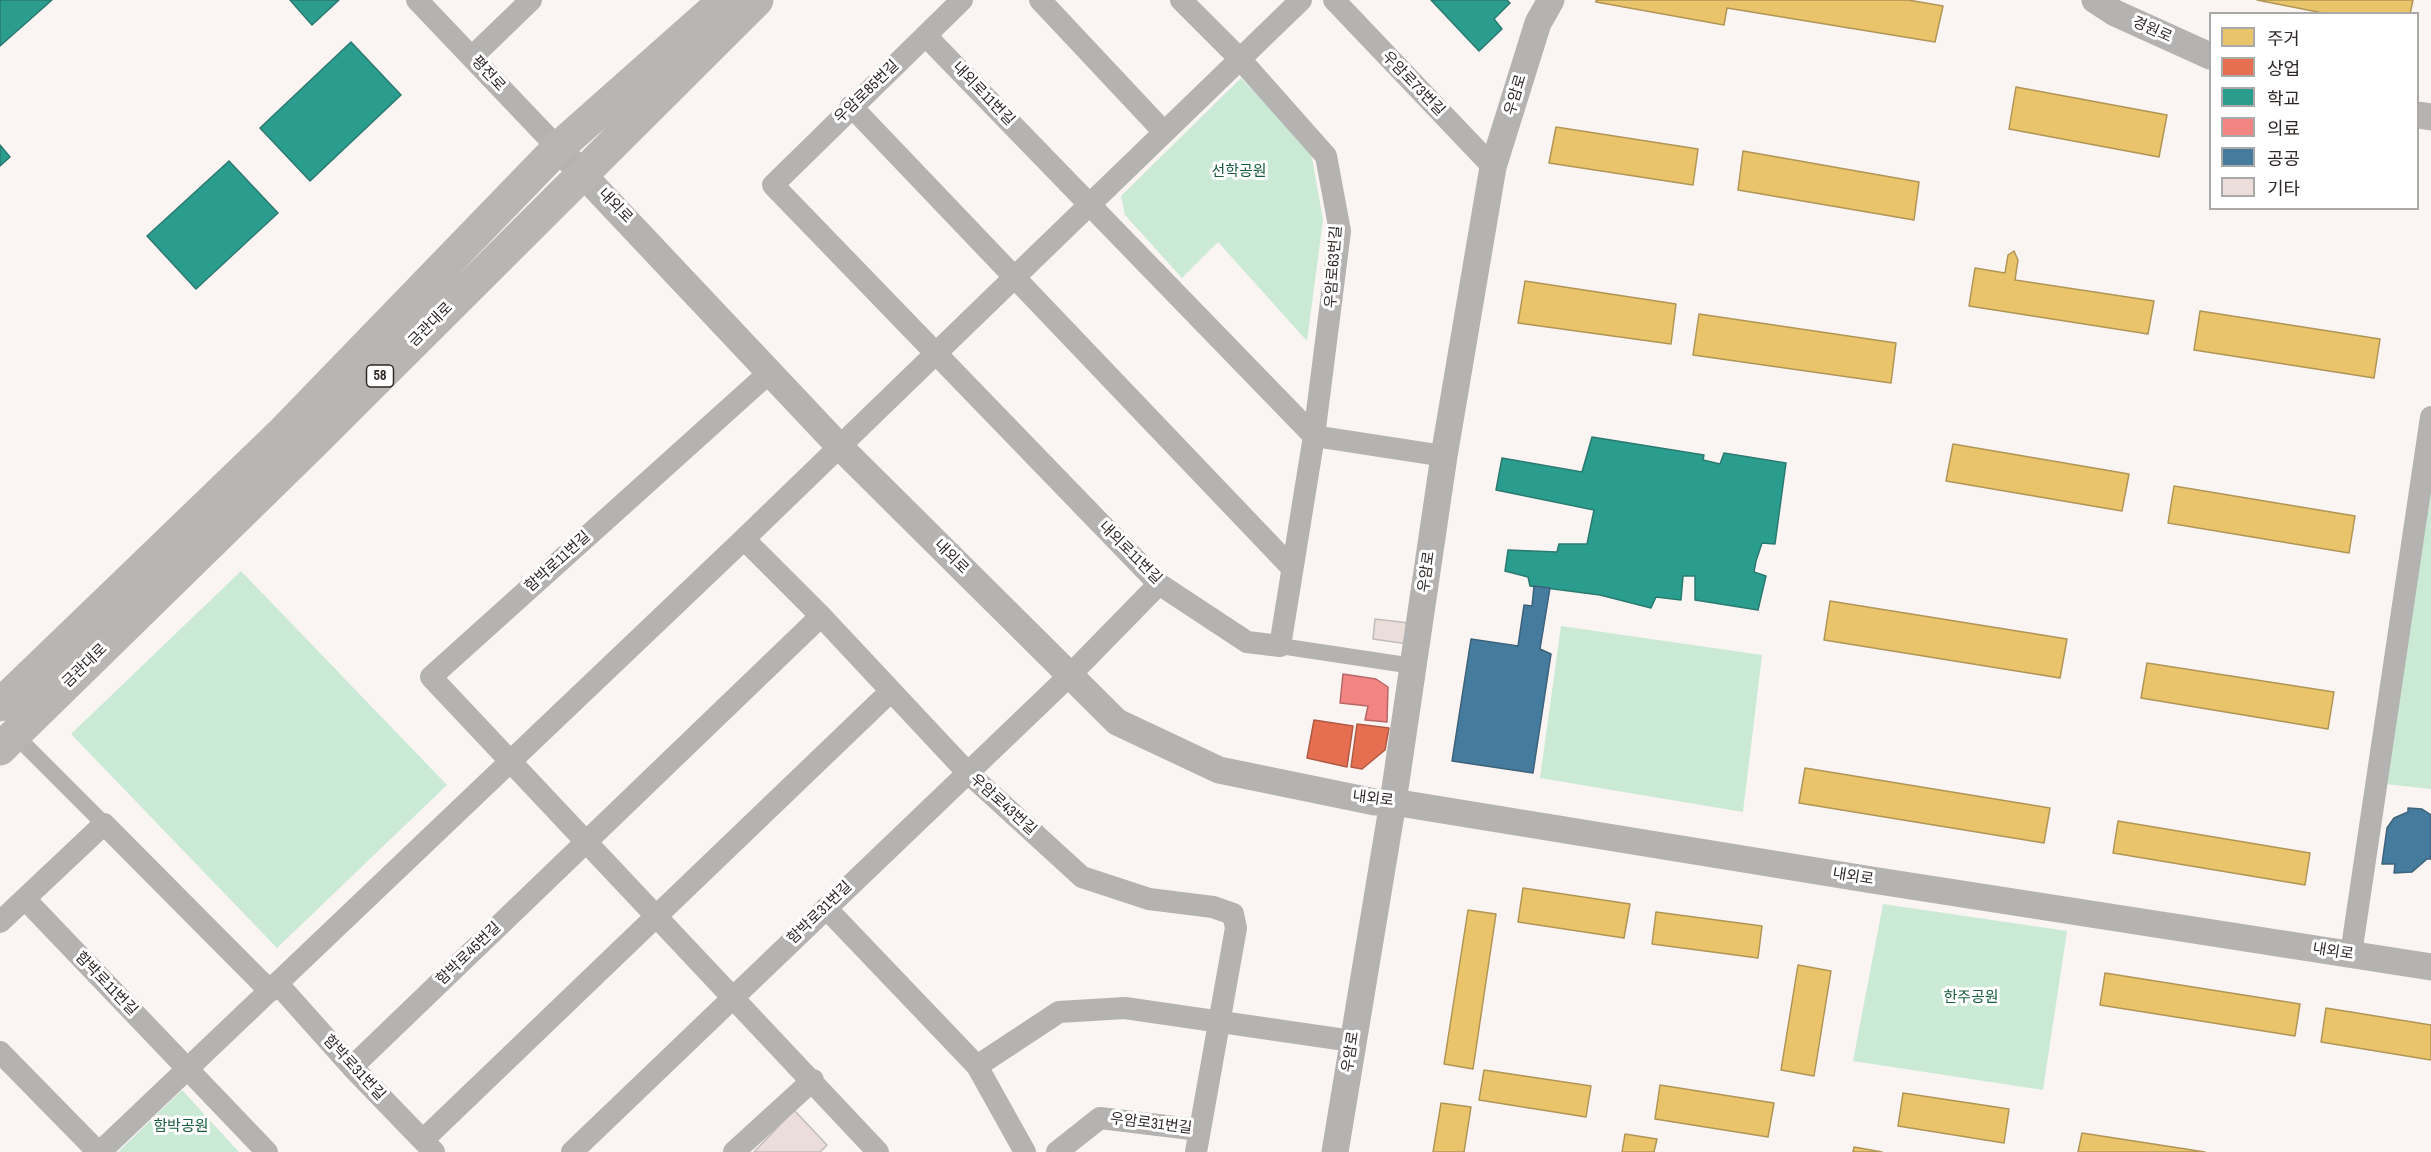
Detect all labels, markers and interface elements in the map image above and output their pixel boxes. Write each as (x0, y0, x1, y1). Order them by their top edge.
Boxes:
legend (2209, 12, 2419, 210)
street label: 경원로 (2129, 13, 2175, 47)
text: 주거 (2267, 26, 2300, 51)
street label: 우암로73번길 (1378, 48, 1448, 120)
street label: 평전로 (467, 53, 509, 95)
text: 상업 (2267, 56, 2300, 81)
street label: 우암로85번길 (831, 57, 903, 127)
street label: 내외로11번길 (948, 58, 1018, 130)
street label: 우암로 (1501, 73, 1531, 117)
text: 학교 (2267, 86, 2300, 111)
text: 의료 (2267, 116, 2300, 141)
text: 공공 (2267, 146, 2300, 171)
park label: 선학공원 (1211, 163, 1267, 181)
text: 기타 (2267, 176, 2300, 201)
street label: 내외로 (594, 185, 636, 227)
street label: 우암로63번길 (1322, 225, 1346, 309)
street label: 금관대로 (405, 299, 457, 351)
road number: 58 (366, 365, 394, 387)
street label: 내외로11번길 (1095, 518, 1165, 588)
street label: 함박로11번길 (522, 528, 594, 596)
street label: 내외로 (930, 536, 972, 578)
street label: 우암로 (1415, 550, 1439, 594)
street label: 금관대로 (59, 640, 111, 692)
street label: 우암로43번길 (966, 771, 1040, 839)
street label: 내외로 (1351, 788, 1395, 810)
street label: 내외로 (1831, 865, 1875, 889)
street label: 함박로31번길 (784, 878, 856, 948)
street label: 함박로45번길 (433, 919, 505, 989)
street label: 내외로 (2311, 940, 2355, 964)
street label: 함박로11번길 (71, 948, 141, 1020)
park label: 한주공원 (1943, 989, 1999, 1007)
street label: 우암로 (1339, 1030, 1363, 1074)
street label: 함박로31번길 (319, 1032, 389, 1104)
street label: 우암로31번길 (1109, 1110, 1193, 1138)
park label: 함박공원 (153, 1118, 209, 1136)

